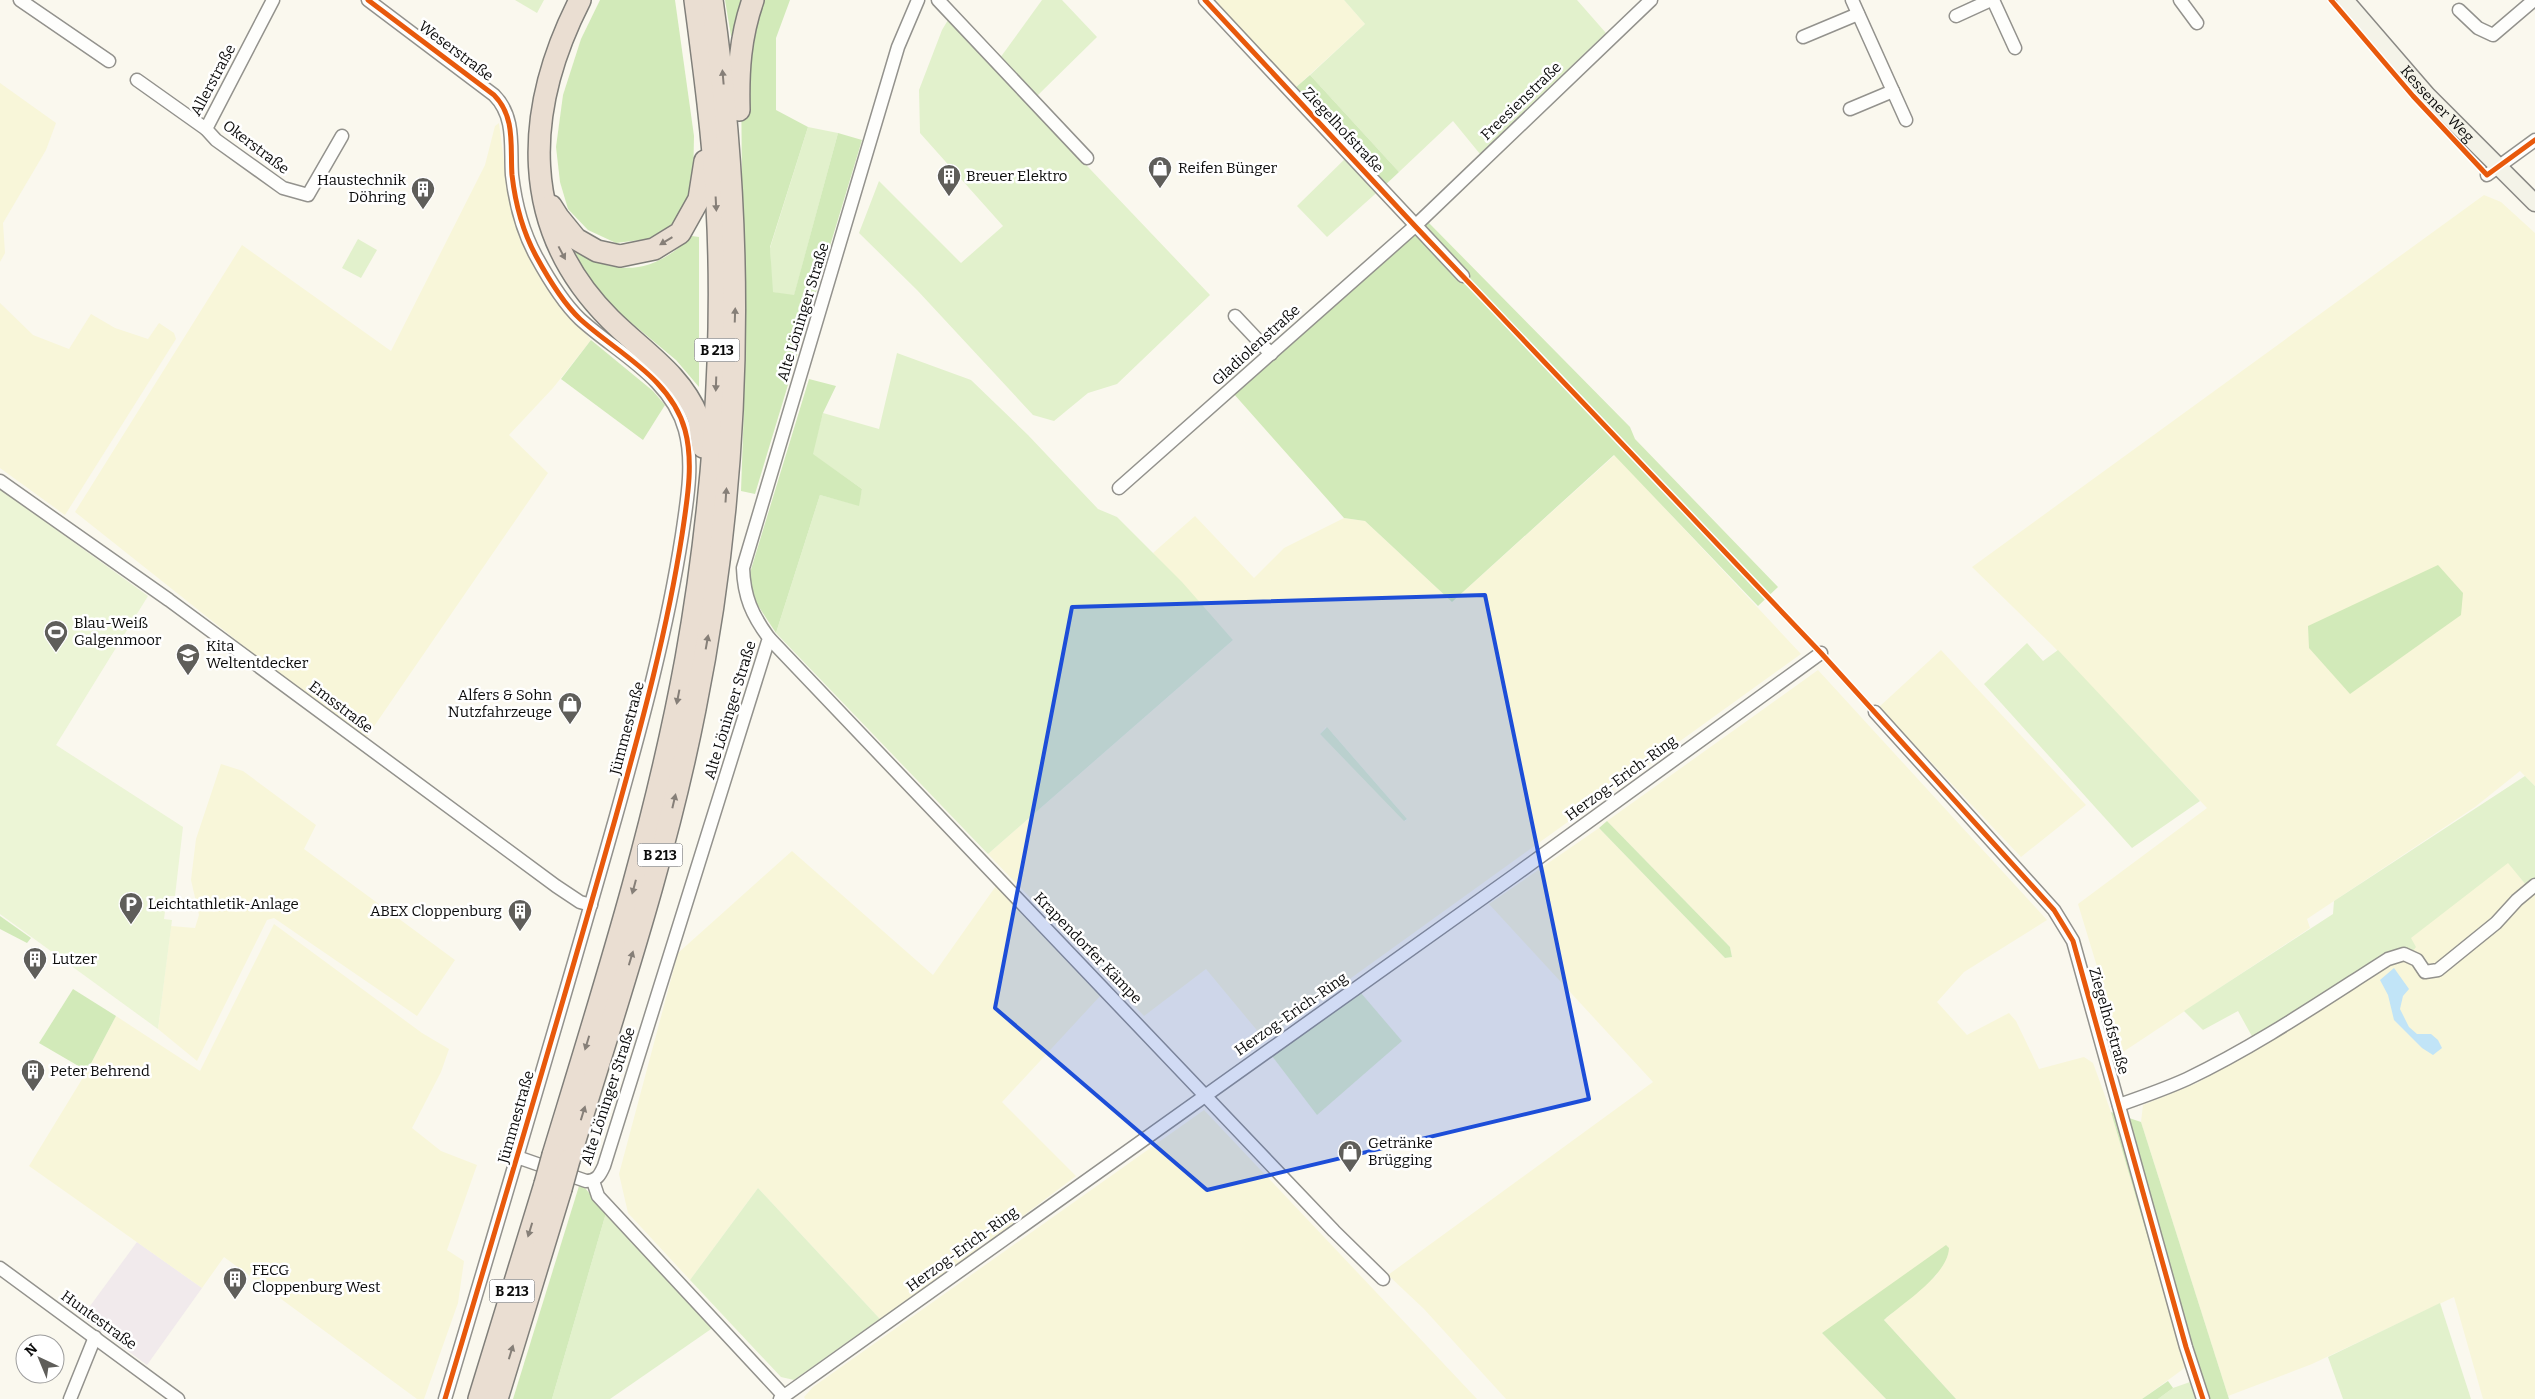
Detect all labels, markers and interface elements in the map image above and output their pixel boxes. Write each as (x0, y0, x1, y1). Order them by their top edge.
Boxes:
street label: Weserstraße (415, 17, 497, 85)
street label: Allerstraße (187, 41, 239, 119)
street label: Freesienstraße (1477, 58, 1565, 144)
street label: Kessener Weg (2397, 62, 2478, 146)
one-way arrow (718, 68, 726, 84)
street label: Ziegelhofstraße (1299, 83, 1387, 177)
street label: Okerstraße (219, 116, 293, 178)
shop icon: Reifen Bünger (1147, 155, 1173, 189)
place label: Reifen Bünger (1178, 159, 1278, 177)
building icon: Breuer Elektro (936, 163, 962, 197)
place label: Breuer Elektro (966, 167, 1067, 185)
place label: Haustechnik Döhring (317, 171, 406, 206)
building icon: Haustechnik Döhring (410, 176, 436, 210)
one-way arrow (713, 196, 721, 212)
one-way arrow (659, 237, 672, 246)
street label: Alte Löninger Straße (773, 241, 833, 383)
one-way arrow (558, 246, 566, 260)
street label: Gladiolenstraße (1208, 301, 1304, 389)
one-way arrow (732, 307, 740, 323)
road number: B 213 (694, 338, 740, 362)
one-way arrow (711, 376, 719, 392)
one-way arrow (723, 486, 731, 502)
place label: Blau-Weiß Galgenmoor (74, 614, 162, 649)
sports icon: Blau-Weiß Galgenmoor (43, 619, 69, 653)
one-way arrow (703, 634, 711, 650)
place label: Kita Weltentdecker (206, 637, 309, 672)
street label: Alte Löninger Straße (700, 639, 760, 781)
school or university icon: Kita Weltentdecker (175, 642, 201, 676)
street label: Emsstraße (305, 677, 377, 737)
street label: Jümmestraße (606, 679, 648, 778)
place label: Alfers & Sohn Nutzfahrzeuge (448, 686, 553, 721)
one-way arrow (674, 689, 682, 705)
shop icon: Alfers & Sohn Nutzfahrzeuge (557, 691, 583, 725)
street label: Herzog-Erich-Ring (1562, 732, 1680, 824)
one-way arrow (670, 794, 678, 809)
road number: B 213 (638, 844, 682, 866)
one-way arrow (630, 879, 638, 894)
street label: Krapendorfer Kämpe (1030, 889, 1146, 1007)
parking icon: Leichtathletik-Anlage (118, 891, 144, 925)
place label: Leichtathletik-Anlage (148, 895, 299, 913)
building icon: ABEX Cloppenburg (507, 898, 533, 932)
place label: ABEX Cloppenburg (370, 902, 502, 920)
building icon: Lutzer (22, 946, 48, 980)
place label: Lutzer (52, 950, 97, 968)
one-way arrow (627, 950, 635, 965)
street label: Ziegelhofstraße (2085, 965, 2133, 1077)
street label: Herzog-Erich-Ring (1231, 968, 1351, 1060)
street label: Alte Löninger Straße (577, 1025, 639, 1167)
one-way arrow (583, 1035, 591, 1050)
building icon: Peter Behrend (20, 1058, 46, 1092)
place label: Peter Behrend (50, 1062, 150, 1080)
street label: Jümmestraße (494, 1069, 538, 1166)
one-way arrow (580, 1106, 588, 1121)
place label: Getränke Brügging (1368, 1134, 1433, 1169)
shop icon: Getränke Brügging (1337, 1139, 1363, 1173)
street label: Herzog-Erich-Ring (903, 1203, 1021, 1295)
one-way arrow (526, 1223, 534, 1238)
place label: FECG Cloppenburg West (252, 1261, 381, 1296)
building icon: FECG Cloppenburg West (222, 1266, 248, 1300)
road number: B 213 (490, 1280, 534, 1302)
street label: Huntestraße (58, 1287, 140, 1353)
north arrow (15, 1334, 65, 1384)
text: N (22, 1340, 41, 1360)
one-way arrow (508, 1345, 516, 1360)

